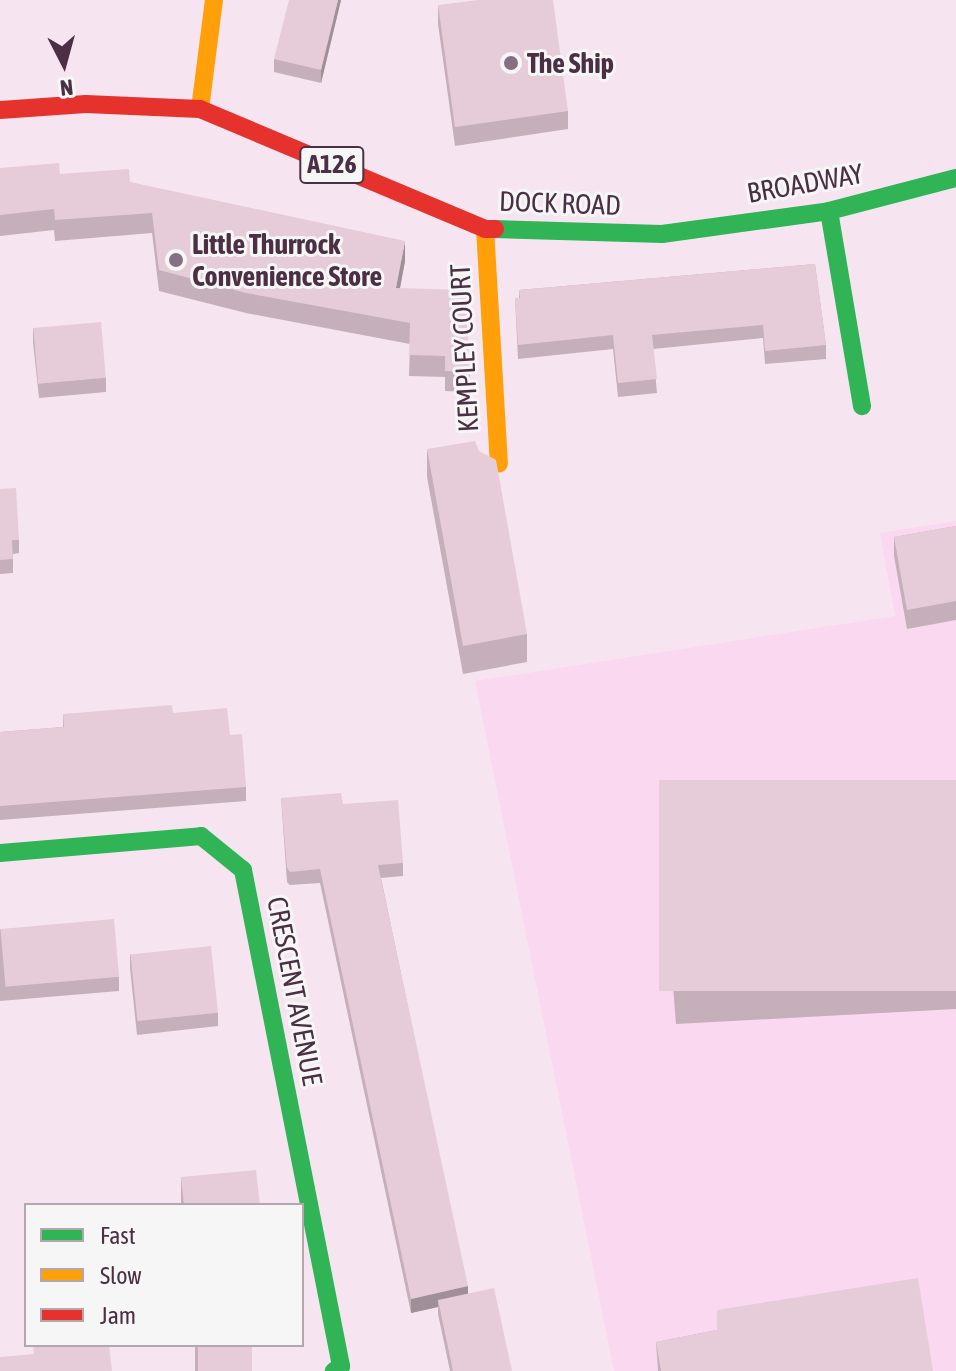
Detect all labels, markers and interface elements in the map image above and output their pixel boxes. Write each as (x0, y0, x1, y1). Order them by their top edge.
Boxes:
north arrow (24, 24, 104, 104)
place label: The Ship (527, 46, 614, 80)
marker: The Ship (502, 54, 520, 72)
text: N (59, 74, 74, 101)
road number: A126 (298, 143, 366, 187)
street label: BROADWAY (744, 156, 866, 210)
street label: DOCK ROAD (499, 184, 621, 222)
place label: Little Thurrock Convenience Store (192, 227, 382, 293)
marker: Little Thurrock Convenience Store (167, 251, 185, 269)
street label: KEMPLEY COURT (443, 263, 485, 433)
street label: CRESCENT AVENUE (260, 894, 330, 1088)
legend (24, 1203, 304, 1347)
text: Fast (100, 1222, 136, 1249)
text: Slow (100, 1262, 142, 1289)
text: Jam (100, 1302, 136, 1329)

